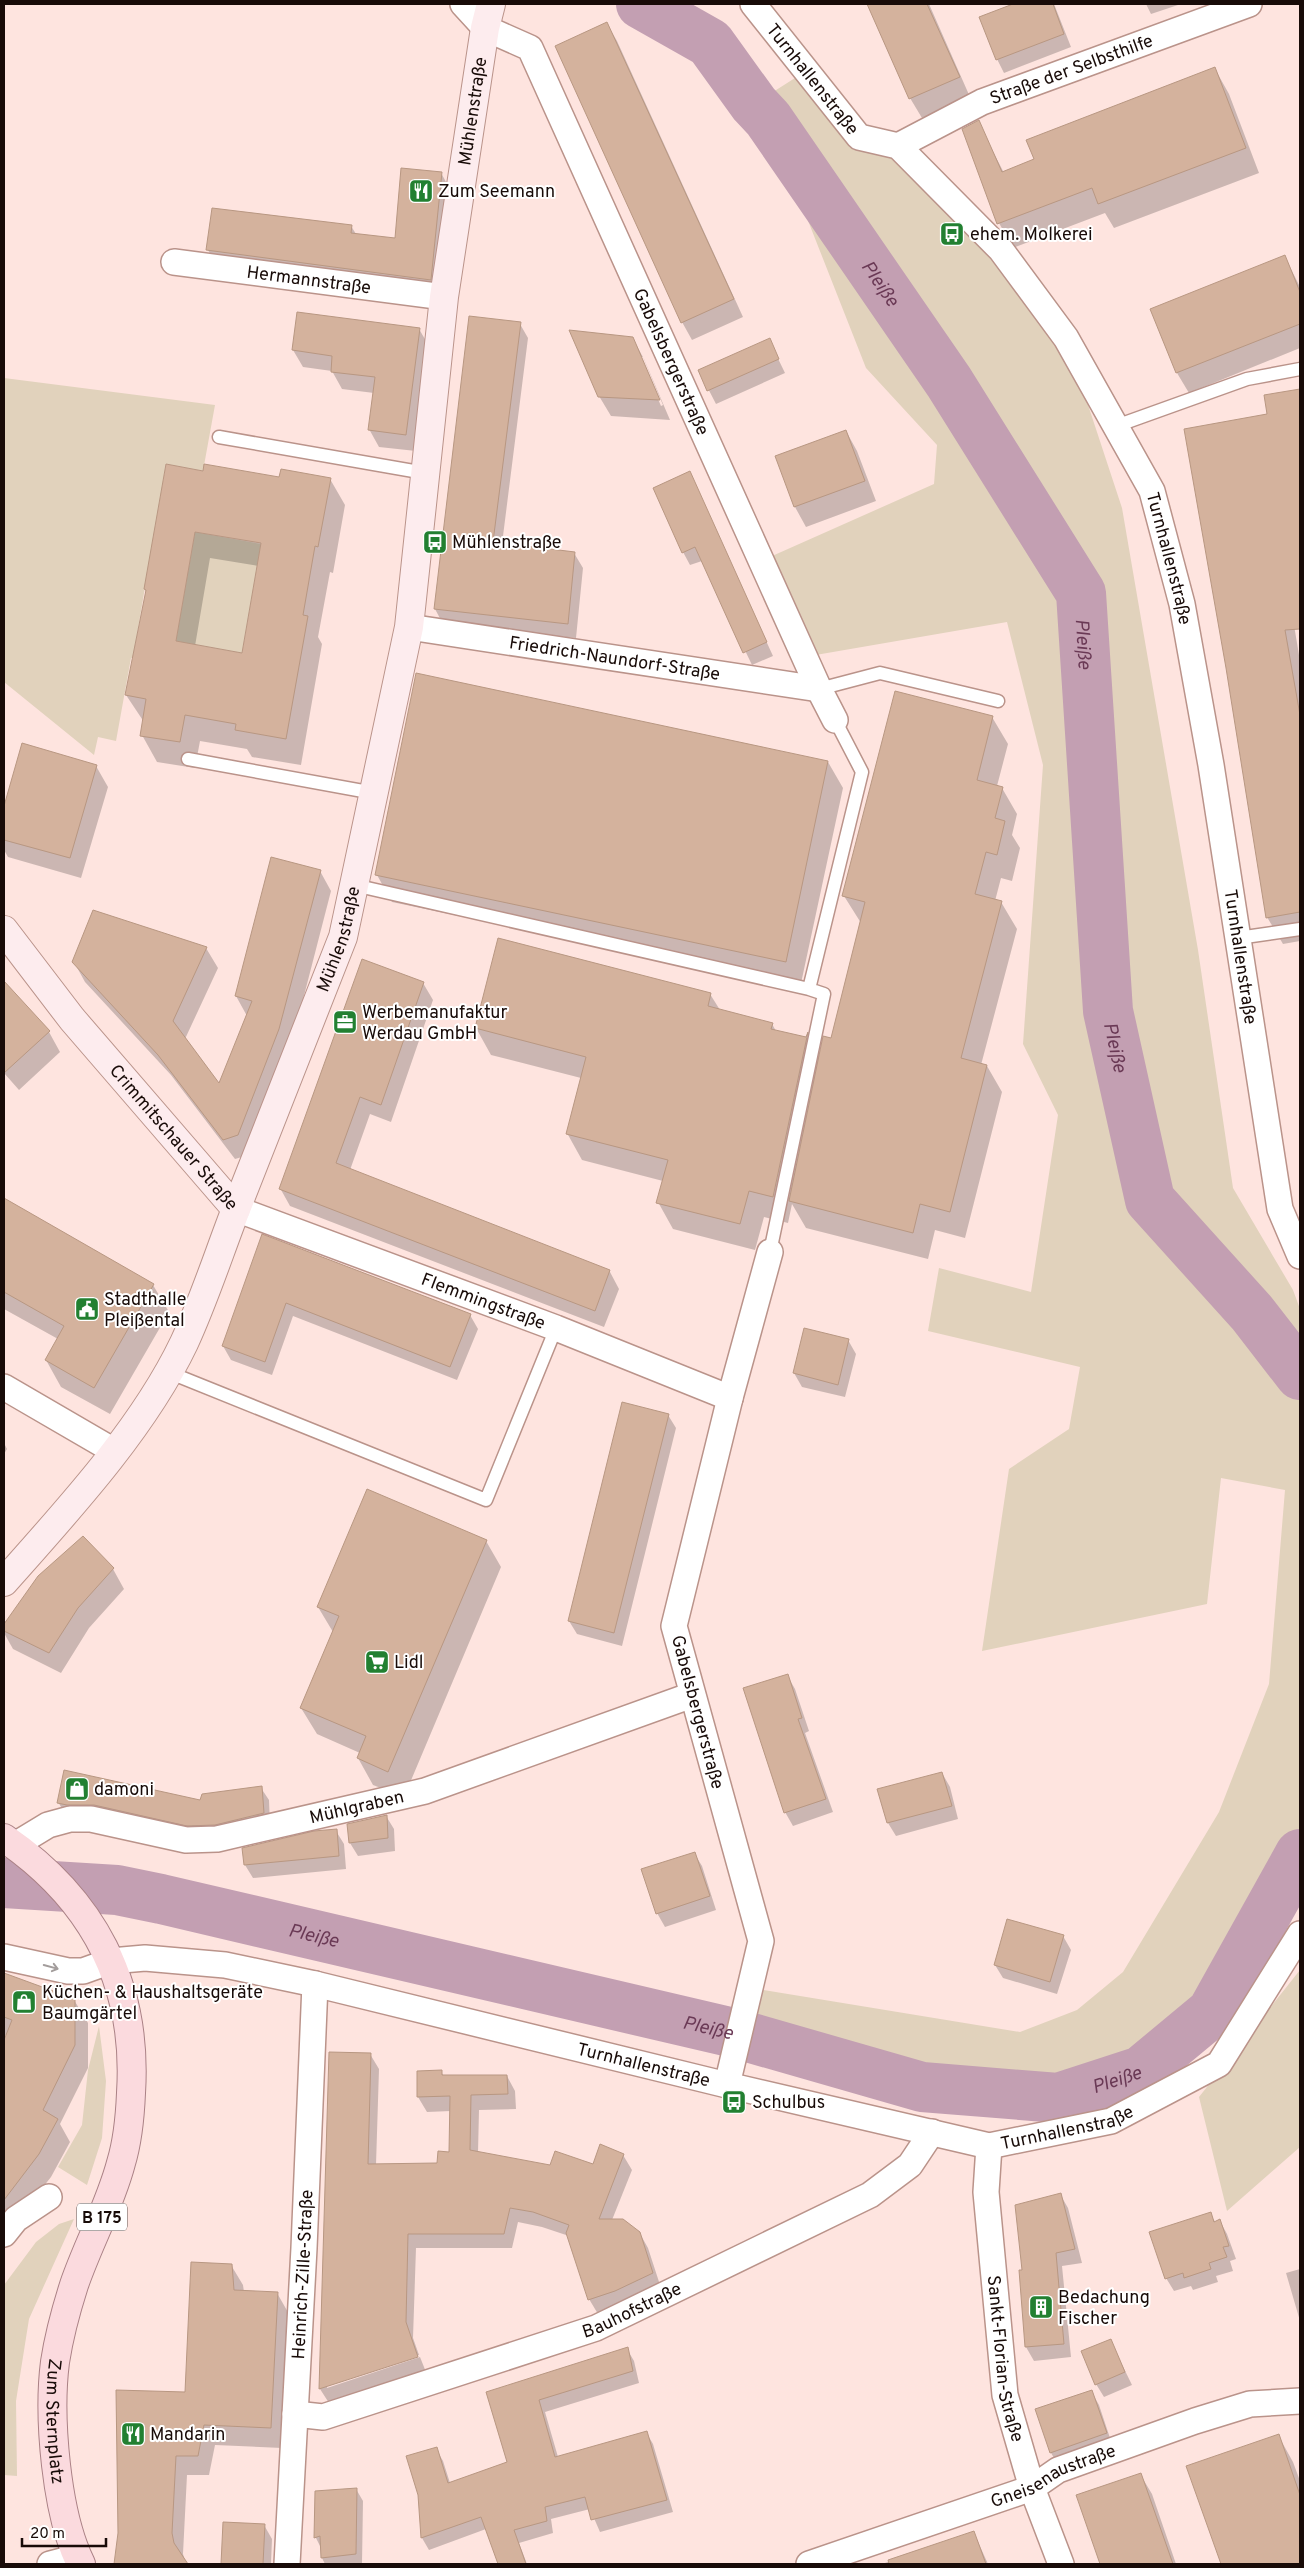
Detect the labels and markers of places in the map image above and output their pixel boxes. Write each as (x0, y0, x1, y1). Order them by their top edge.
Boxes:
restaurant icon: Zum Seemann (408, 178, 434, 204)
place label: Zum Seemann (438, 181, 555, 204)
bus stop icon: ehem. Molkerei (939, 221, 965, 247)
place label: ehem. Molkerei (970, 224, 1093, 247)
bus stop icon: Mühlenstraße (422, 529, 448, 555)
place label: Mühlenstraße (452, 532, 562, 555)
place label: Werbemanufaktur Werdau GmbH (362, 1002, 508, 1046)
office icon: Werbemanufaktur Werdau GmbH (332, 1009, 358, 1035)
place label: Stadthalle Pleißental (104, 1289, 186, 1333)
public building icon: Stadthalle Pleißental (74, 1296, 100, 1322)
supermarket icon: Lidl (364, 1649, 390, 1675)
place label: Lidl (394, 1652, 423, 1675)
shop icon: damoni (64, 1776, 90, 1802)
place label: damoni (94, 1779, 154, 1802)
place label: Küchen- & Haushaltsgeräte Baumgärtel (42, 1982, 263, 2026)
shop icon: Küchen- & Haushaltsgeräte Baumgärtel (11, 1989, 37, 2015)
bus stop icon: Schulbus (721, 2089, 747, 2115)
place label: Schulbus (752, 2092, 825, 2115)
place label: Bedachung Fischer (1058, 2287, 1150, 2331)
building icon: Bedachung Fischer (1028, 2294, 1054, 2320)
restaurant icon: Mandarin (120, 2421, 146, 2447)
place label: Mandarin (150, 2424, 225, 2447)

